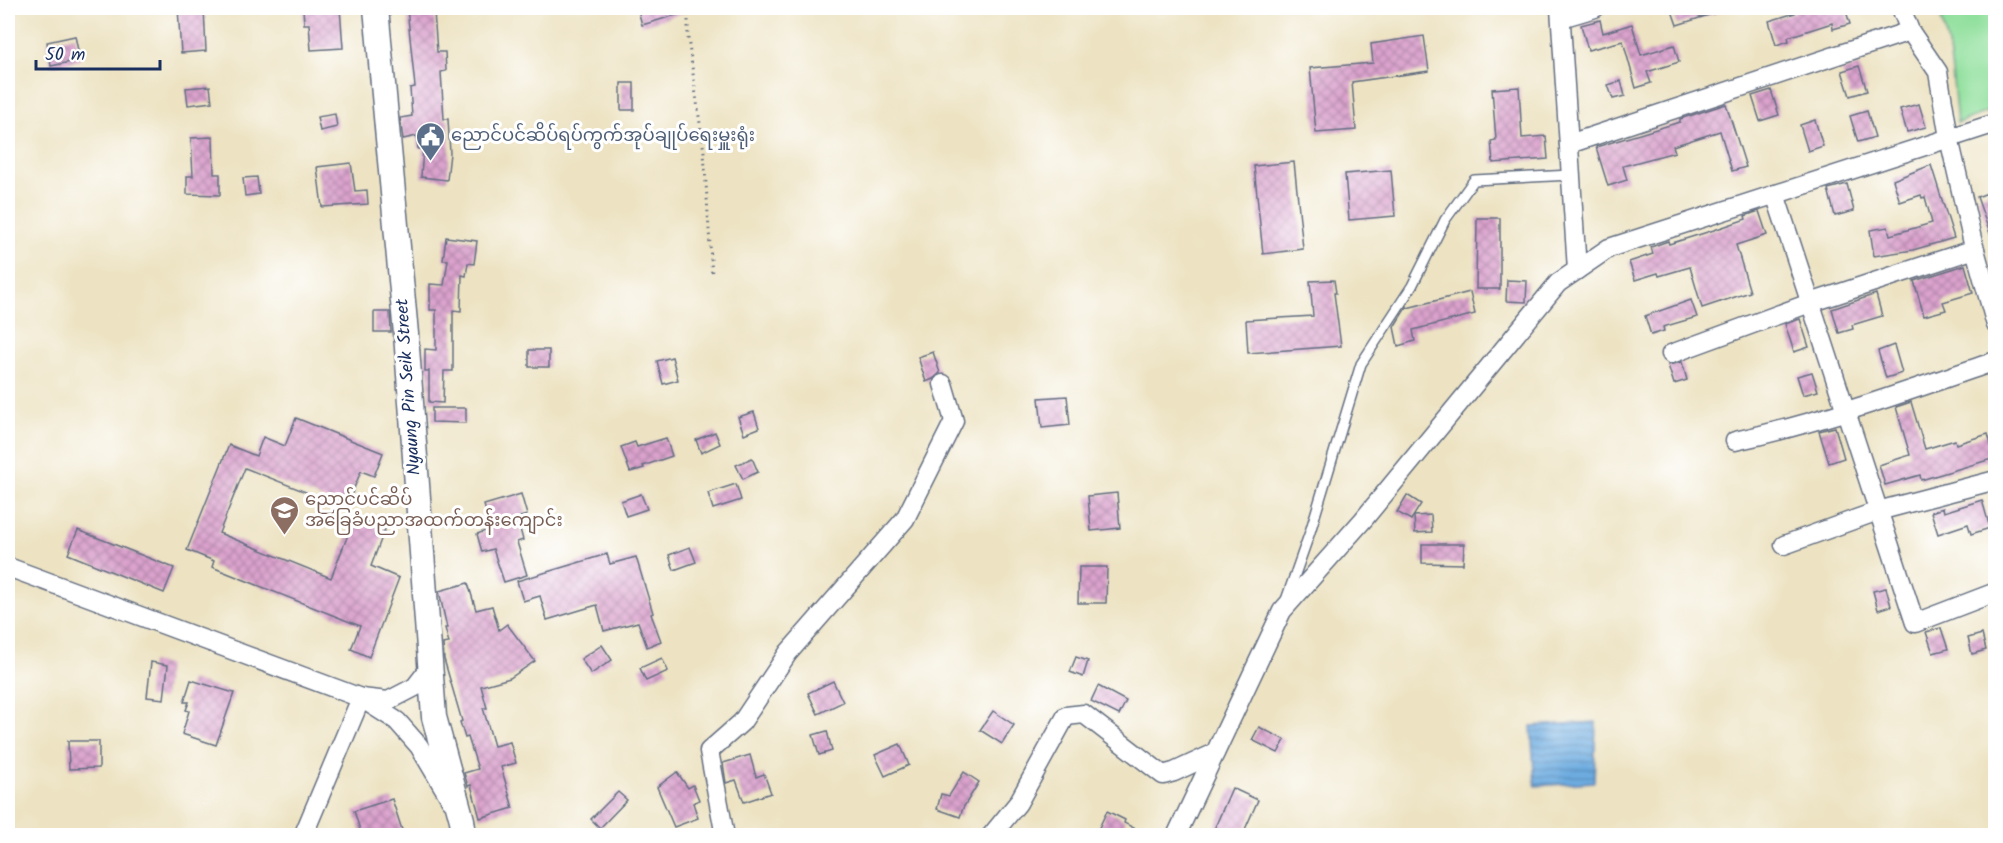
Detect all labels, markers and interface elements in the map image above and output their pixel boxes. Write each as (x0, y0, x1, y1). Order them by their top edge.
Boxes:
scale bar (36, 33, 160, 71)
text: 50 m (45, 41, 85, 70)
public building icon: ညောင်ပင်ဆိပ်ရပ်ကွက်အုပ်ချုပ်ရေးမှူးရုံး (414, 120, 446, 162)
place label: ညောင်ပင်ဆိပ်ရပ်ကွက်အုပ်ချုပ်ရေးမှူးရုံး (451, 121, 755, 151)
street label: Nyaung Pin Seik Street (388, 297, 430, 476)
place label: ညောင်ပင်ဆိပ် အခြေခံပညာအထက်တန်းကျောင်း (305, 485, 563, 536)
school or university icon: ညောင်ပင်ဆိပ် အခြေခံပညာအထက်တန်းကျောင်း (268, 494, 300, 536)

